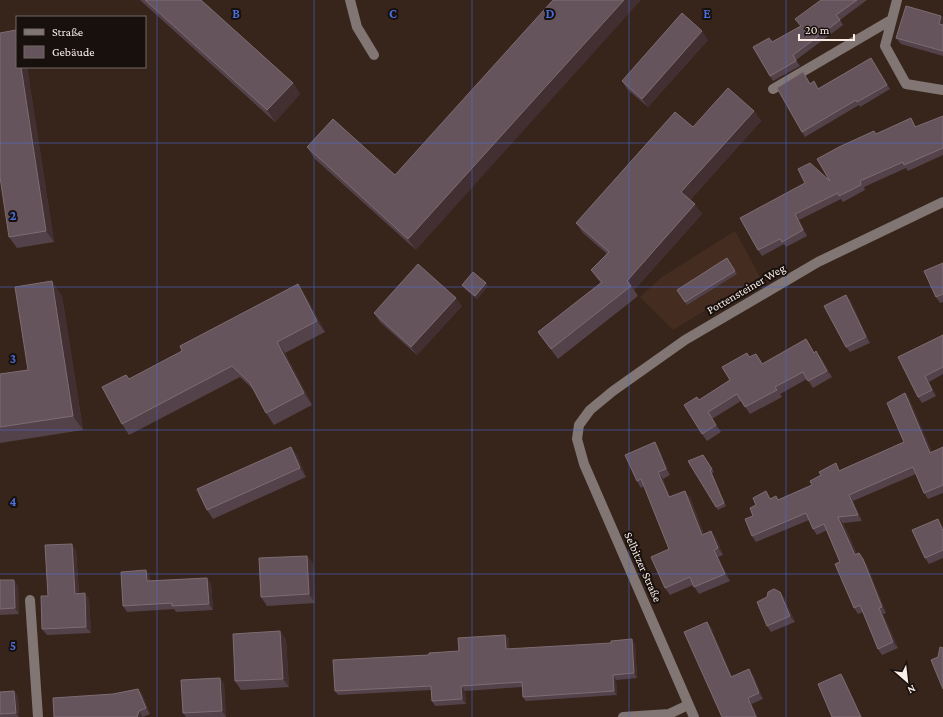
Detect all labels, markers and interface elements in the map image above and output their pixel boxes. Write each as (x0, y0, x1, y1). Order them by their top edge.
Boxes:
text: B (232, 6, 240, 21)
text: C (389, 6, 397, 21)
text: D (546, 6, 555, 21)
text: E (703, 6, 711, 21)
legend (16, 16, 146, 68)
scale bar (799, 16, 854, 42)
text: 20 m (805, 23, 830, 37)
text: Straße (52, 25, 83, 39)
text: Gebäude (52, 45, 94, 59)
text: 2 (10, 208, 17, 223)
street label: Pottensteiner Weg (704, 261, 788, 317)
text: 3 (10, 351, 16, 366)
text: 4 (9, 494, 17, 509)
street label: Selbitzer Straße (621, 530, 665, 604)
text: 5 (10, 638, 16, 653)
north arrow (887, 661, 927, 701)
text: N (905, 683, 918, 697)

